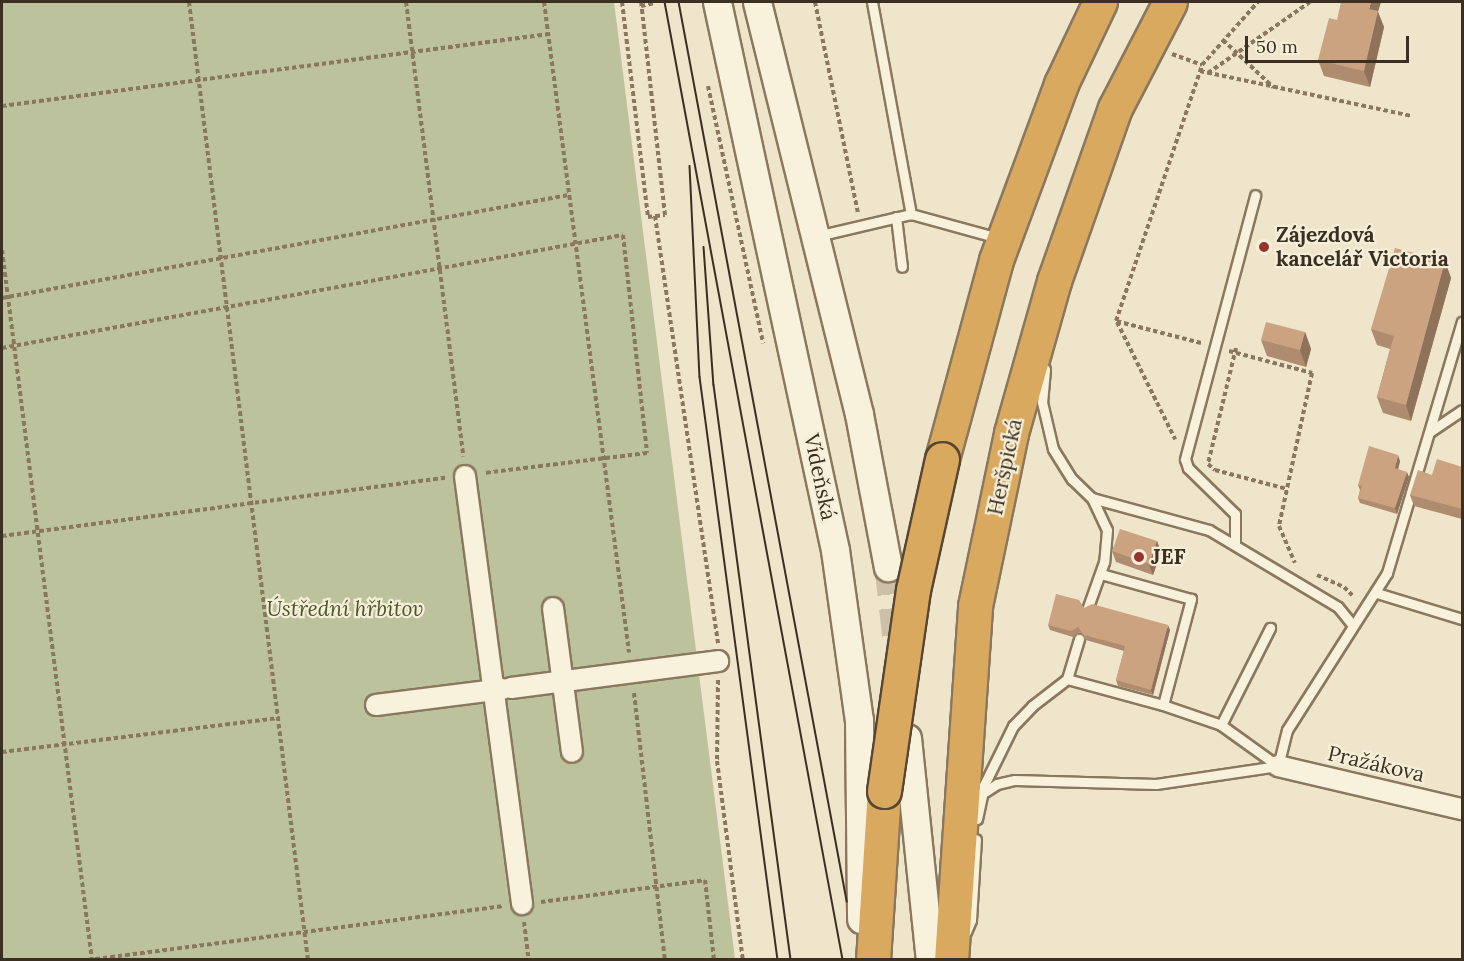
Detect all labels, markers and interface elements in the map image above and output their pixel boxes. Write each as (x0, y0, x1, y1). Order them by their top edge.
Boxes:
scale bar (1248, 24, 1412, 62)
text: 50 m (1256, 35, 1298, 58)
place label: Zájezdová kancelář Victoria (1276, 222, 1449, 272)
marker: Zájezdová kancelář Victoria (1257, 240, 1271, 254)
street label: Heršpická (983, 417, 1027, 517)
street label: Vídeňská (799, 431, 841, 523)
place label: JEF (1151, 544, 1186, 570)
marker: JEF (1132, 550, 1146, 564)
park label: Ústřední hřbitov (267, 596, 423, 622)
street label: Pražákova (1325, 741, 1427, 787)

